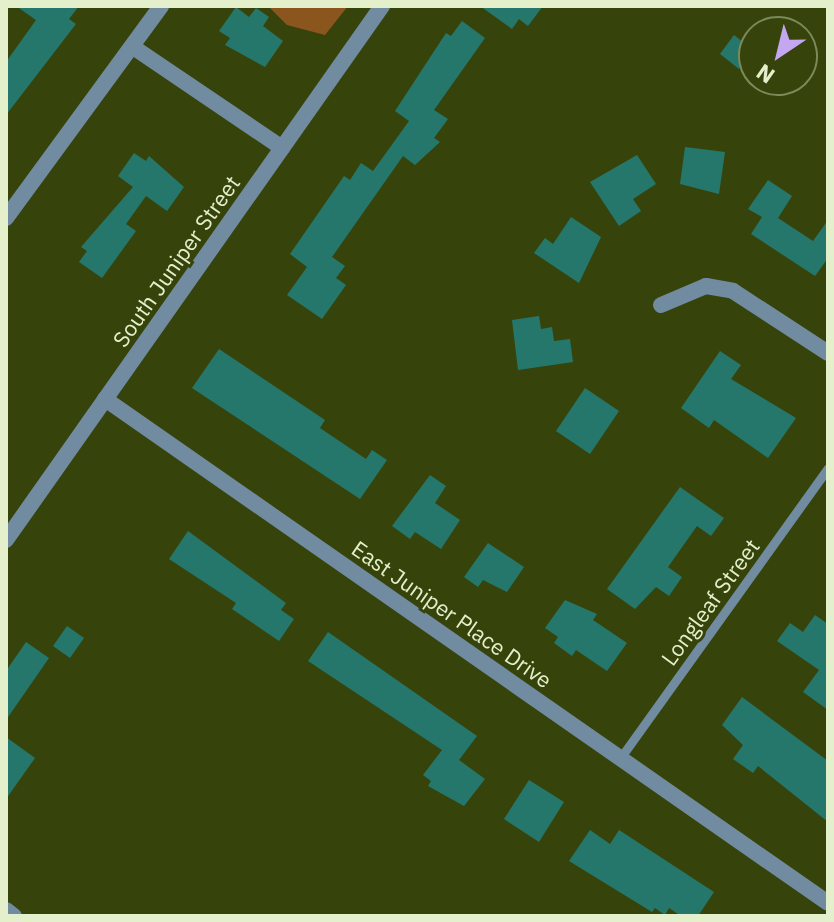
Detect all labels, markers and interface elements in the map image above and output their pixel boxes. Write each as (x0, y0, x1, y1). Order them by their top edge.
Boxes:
north arrow (738, 16, 818, 96)
text: N (750, 58, 780, 91)
street label: South Juniper Street (107, 170, 245, 352)
street label: Longleaf Street (655, 534, 765, 670)
street label: East Juniper Place Drive (347, 535, 557, 693)

